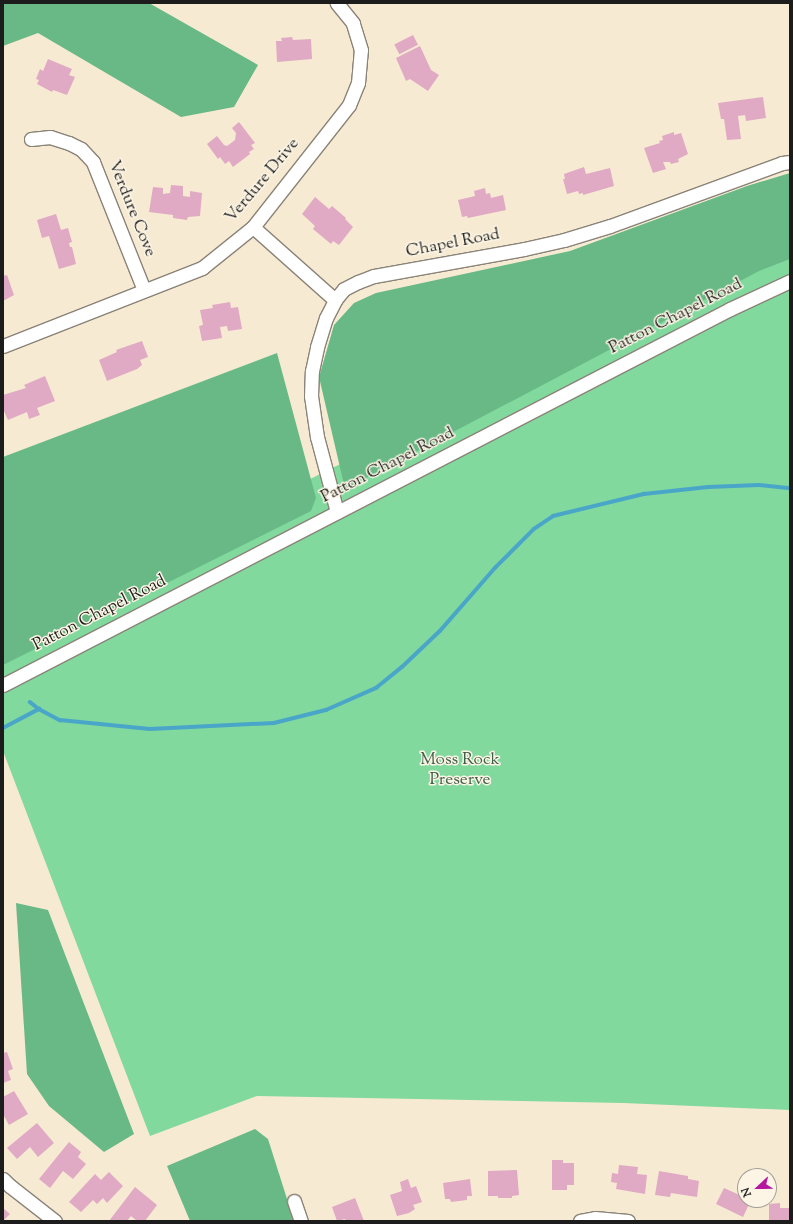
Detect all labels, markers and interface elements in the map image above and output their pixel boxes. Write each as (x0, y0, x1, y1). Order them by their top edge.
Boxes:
street label: Verdure Drive (222, 134, 304, 228)
street label: Verdure Cove (102, 158, 160, 260)
street label: Chapel Road (404, 225, 502, 263)
street label: Patton Chapel Road (606, 275, 746, 359)
street label: Patton Chapel Road (318, 424, 458, 508)
street label: Patton Chapel Road (30, 572, 170, 656)
park label: Moss Rock Preserve (420, 751, 500, 791)
north arrow (737, 1168, 777, 1208)
text: N (738, 1185, 756, 1199)

